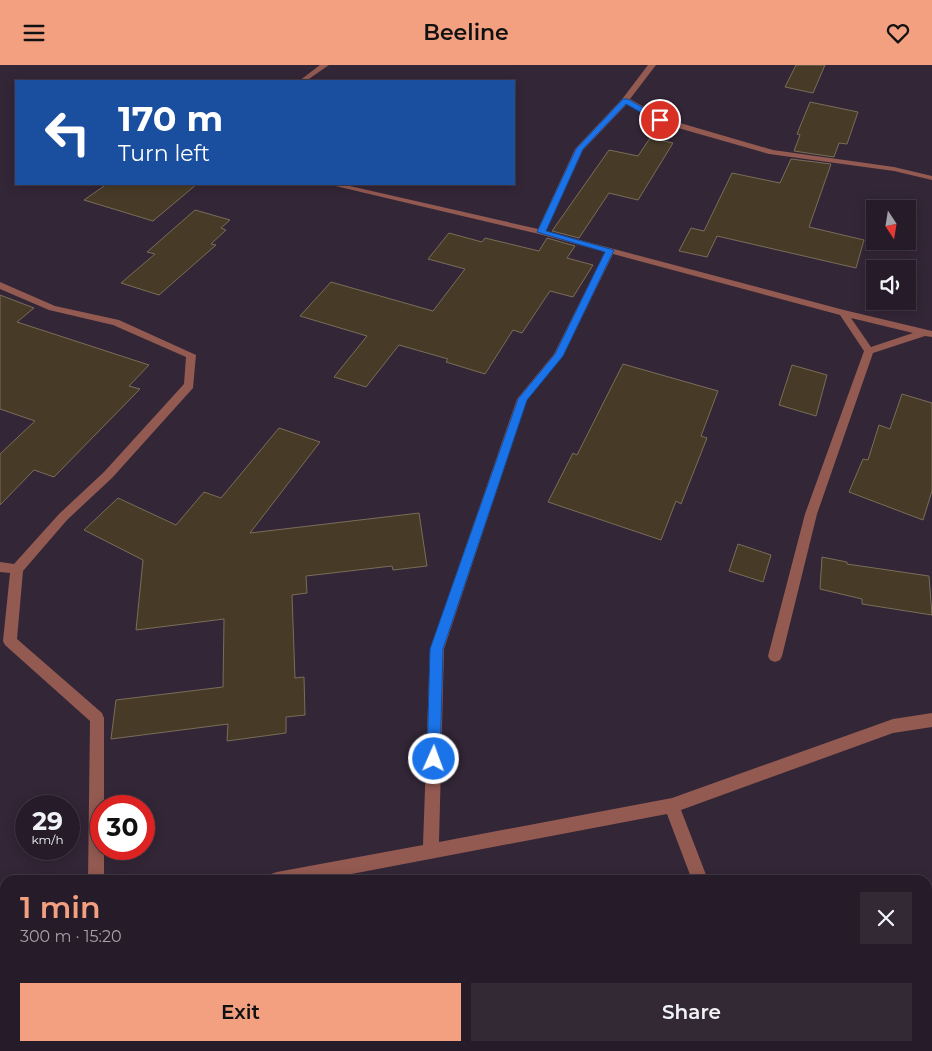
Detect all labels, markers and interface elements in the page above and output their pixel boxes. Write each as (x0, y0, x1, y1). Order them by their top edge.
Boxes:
icon: menu (20, 19, 48, 47)
text: Beeline (423, 19, 509, 46)
icon: heart (884, 19, 912, 47)
text: 170 m (118, 97, 223, 140)
pin (639, 99, 681, 141)
icon: left (35, 100, 100, 165)
icon: arrive (646, 106, 674, 134)
text: Turn left (118, 140, 210, 167)
north arrow (866, 200, 916, 250)
map controls (866, 200, 916, 310)
button: sound (866, 260, 916, 310)
position arrow (407, 732, 459, 784)
speed limit sign: 30 (90, 795, 155, 860)
text: 29 (32, 806, 63, 836)
text: km/h (31, 832, 64, 847)
text: 1 min (20, 889, 101, 926)
button: close (860, 892, 912, 944)
text: 300 m · 15:20 (20, 927, 122, 946)
button: Exit (20, 983, 461, 1041)
button: Share (471, 983, 912, 1041)

